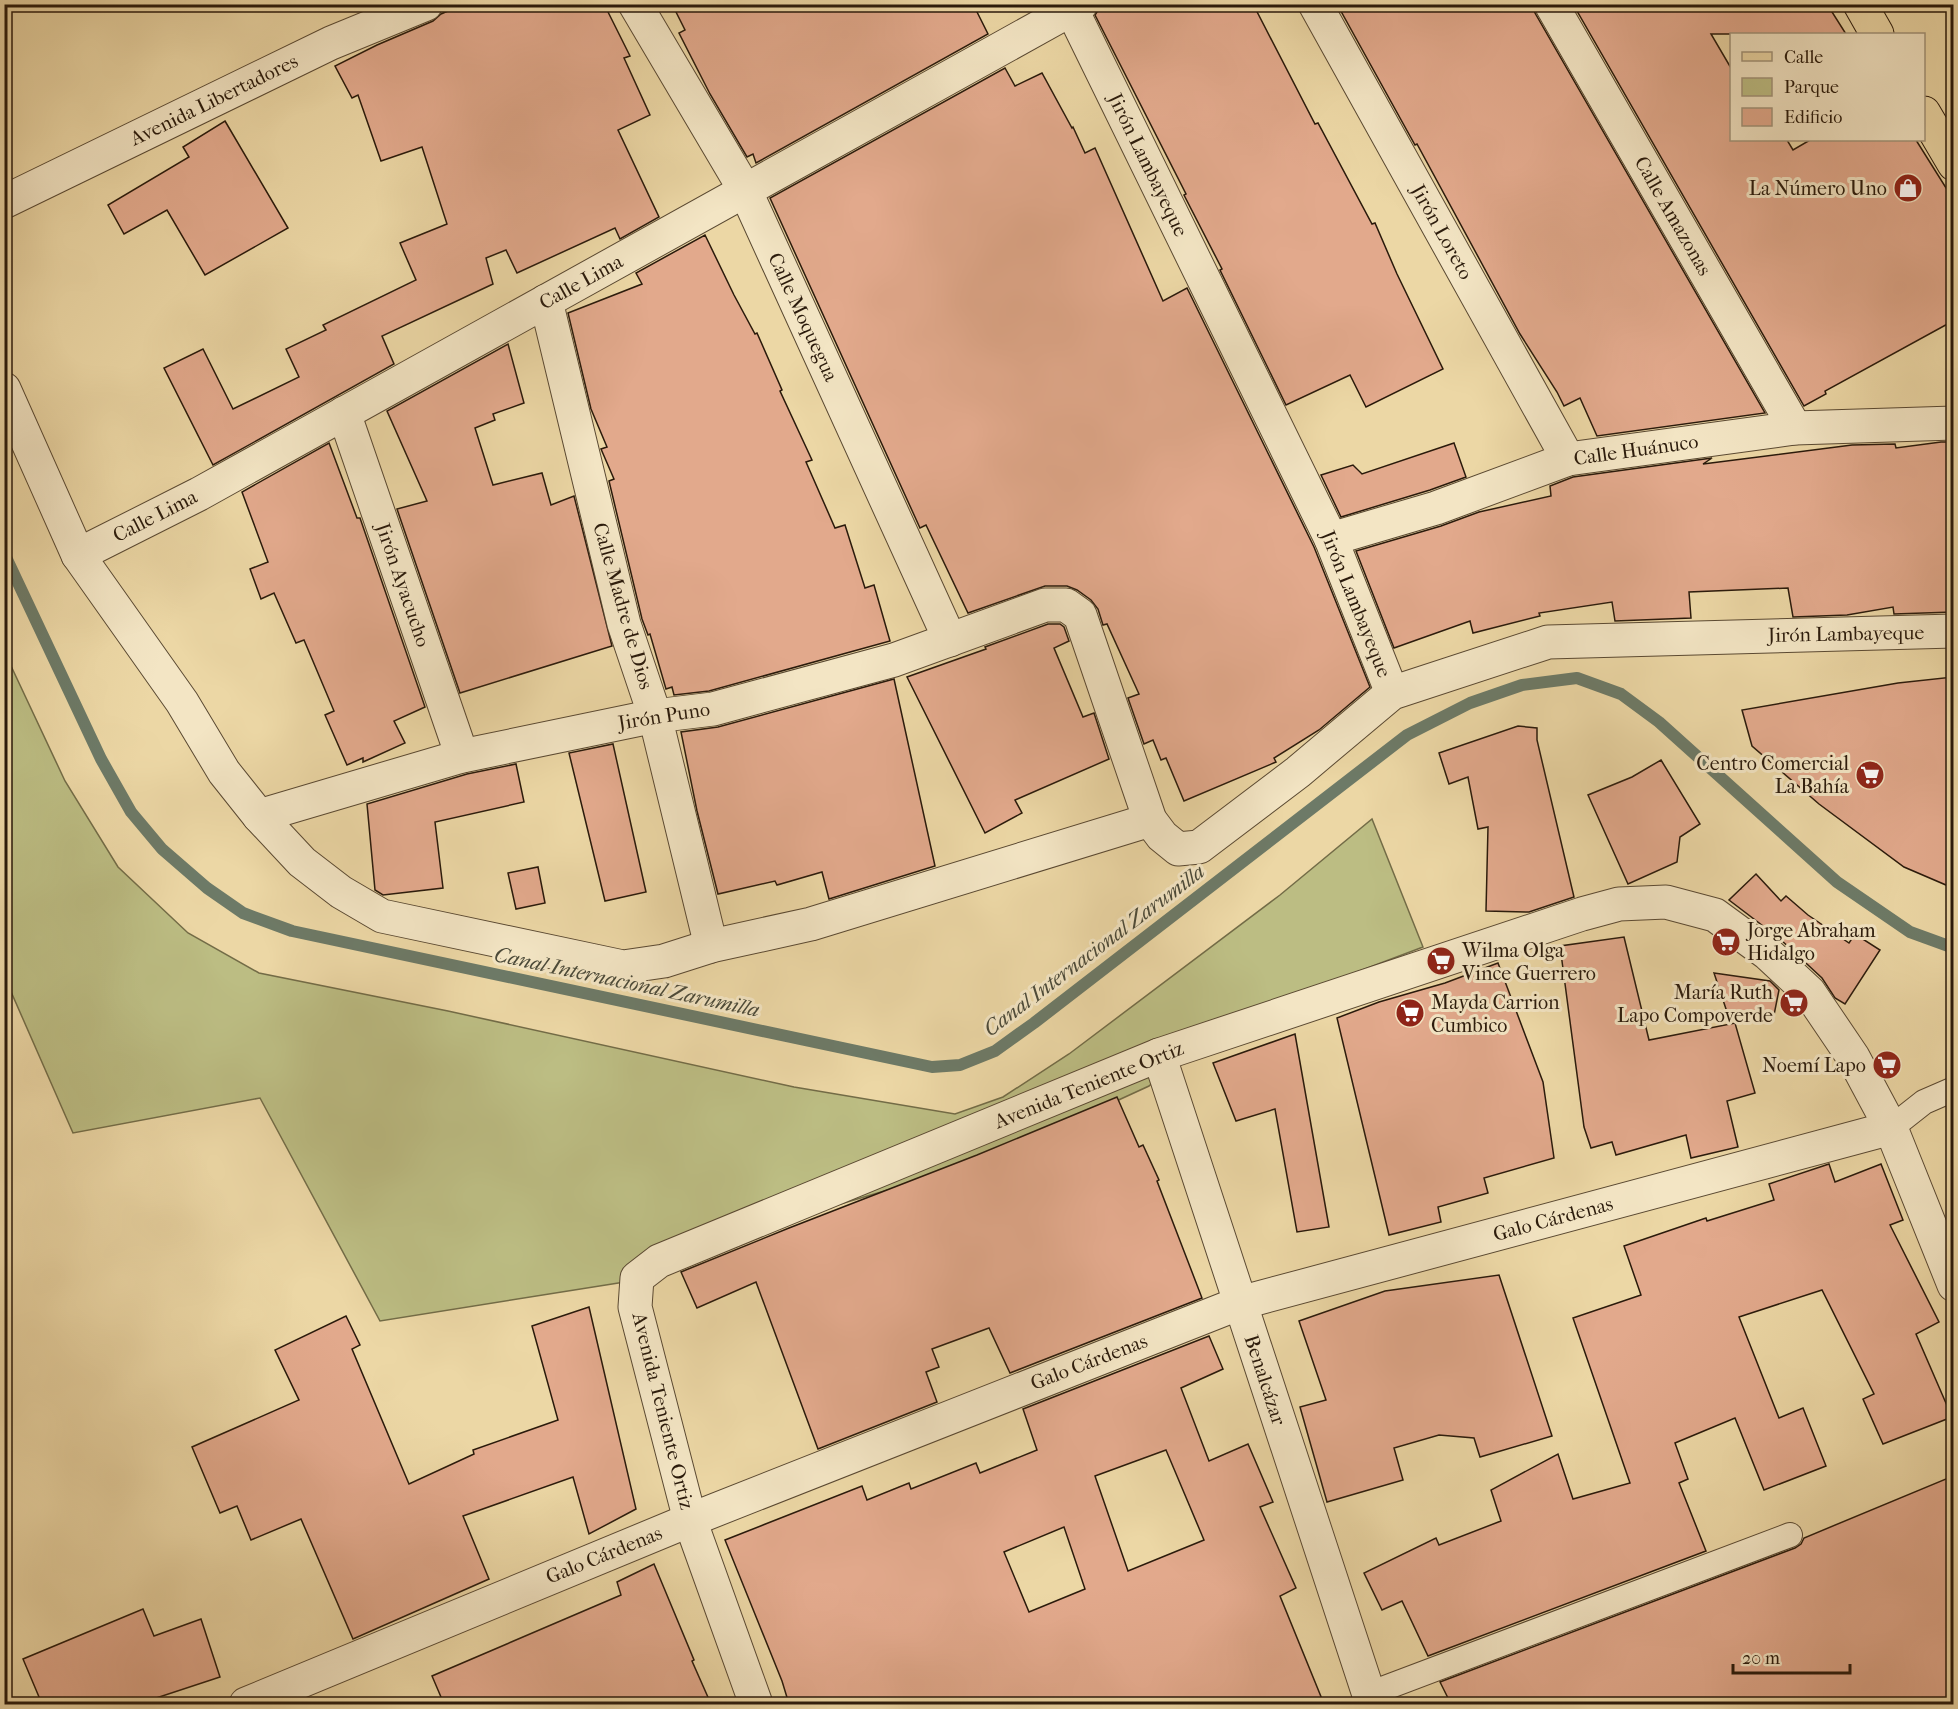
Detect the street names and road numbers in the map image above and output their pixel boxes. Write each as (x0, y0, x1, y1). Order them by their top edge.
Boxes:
street label: Avenida Libertadores (126, 49, 302, 151)
street label: Jirón Lambayeque (1103, 88, 1193, 240)
street label: Calle Amazonas (1630, 152, 1716, 280)
street label: Jirón Loreto (1405, 179, 1478, 284)
street label: Calle Lima (535, 249, 627, 314)
street label: Calle Moquegua (763, 249, 843, 386)
street label: Calle Huánuco (1572, 430, 1700, 470)
street label: Calle Lima (109, 485, 202, 547)
street label: Jirón Ayacucho (370, 518, 435, 650)
street label: Calle Madre de Dios (588, 520, 658, 692)
street label: Jirón Lambayeque (1315, 525, 1396, 681)
street label: Jirón Lambayeque (1766, 621, 1924, 647)
street label: Jirón Puno (615, 697, 711, 735)
street label: Avenida Teniente Ortiz (990, 1036, 1187, 1134)
street label: Galo Cárdenas (1491, 1192, 1615, 1246)
street label: Avenida Teniente Ortiz (627, 1309, 699, 1512)
street label: Galo Cárdenas (1027, 1329, 1151, 1395)
street label: Benalcázar (1240, 1332, 1291, 1429)
street label: Galo Cárdenas (543, 1521, 665, 1589)

